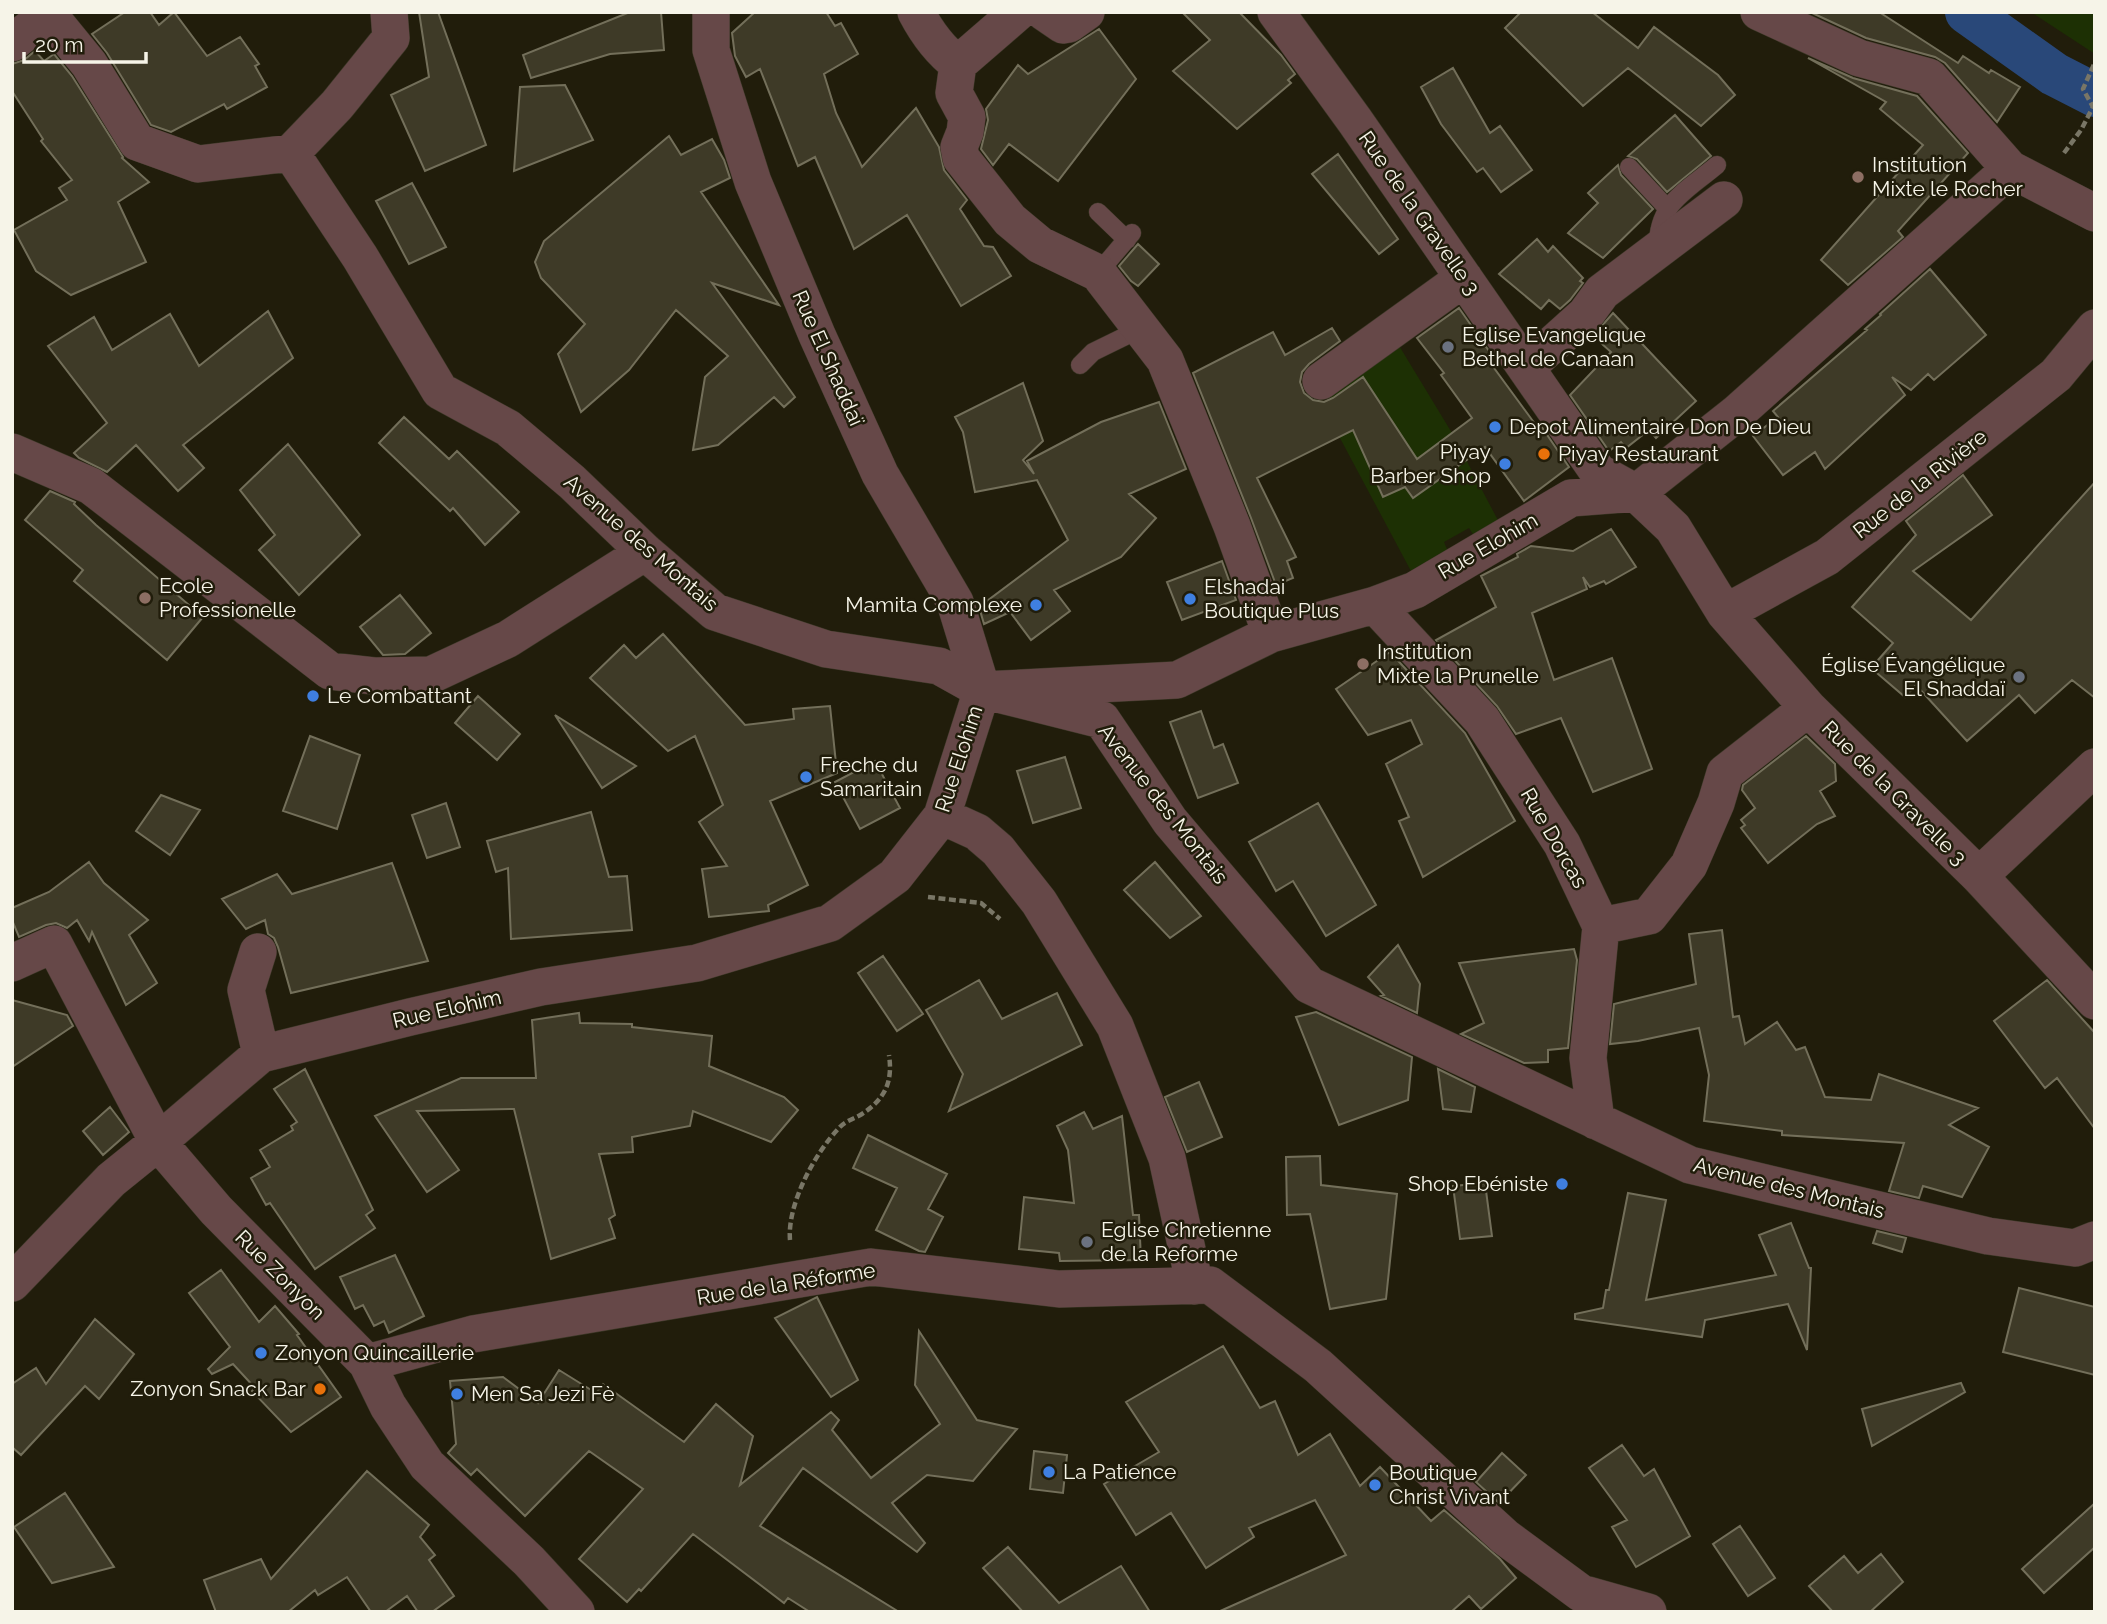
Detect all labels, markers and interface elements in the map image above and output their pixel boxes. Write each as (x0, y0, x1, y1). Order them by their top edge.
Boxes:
scale bar (24, 21, 147, 65)
text: 20 m (35, 32, 83, 57)
street label: Rue de la Gravelle 3 (1354, 126, 1485, 299)
place label: Institution Mixte le Rocher (1872, 152, 2023, 201)
marker: Institution Mixte le Rocher (1850, 169, 1866, 185)
street label: Rue El Shaddaï (787, 286, 870, 430)
place label: Eglise Evangelique Bethel de Canaan (1462, 322, 1646, 371)
marker: Eglise Evangelique Bethel de Canaan (1440, 339, 1456, 355)
place label: Depot Alimentaire Don De Dieu (1509, 414, 1812, 439)
marker: Depot Alimentaire Don De Dieu (1487, 419, 1503, 435)
street label: Rue de la Rivière (1848, 424, 1991, 544)
place label: Piyay Barber Shop (1370, 439, 1491, 488)
place label: Piyay Restaurant (1558, 441, 1719, 466)
marker: Piyay Restaurant (1536, 446, 1552, 462)
marker: Piyay Barber Shop (1497, 456, 1513, 472)
street label: Avenue des Montais (559, 469, 723, 616)
street label: Rue Elohim (1434, 507, 1542, 584)
place label: Ecole Professionelle (159, 573, 296, 622)
place label: Elshadai Boutique Plus (1204, 574, 1339, 623)
marker: Ecole Professionelle (137, 590, 153, 606)
marker: Elshadai Boutique Plus (1182, 591, 1198, 607)
place label: Mamita Complexe (845, 592, 1022, 617)
marker: Mamita Complexe (1028, 597, 1044, 613)
place label: Institution Mixte la Prunelle (1377, 639, 1539, 688)
place label: Église Évangélique El Shaddaï (1821, 652, 2005, 701)
marker: Institution Mixte la Prunelle (1355, 656, 1371, 672)
marker: Église Évangélique El Shaddaï (2011, 669, 2027, 685)
place label: Le Combattant (327, 683, 472, 708)
marker: Le Combattant (305, 688, 321, 704)
street label: Rue Elohim (930, 702, 988, 815)
street label: Rue de la Gravelle 3 (1817, 715, 1972, 870)
street label: Avenue des Montais (1093, 719, 1234, 889)
place label: Freche du Samaritain (820, 752, 922, 801)
marker: Freche du Samaritain (798, 769, 814, 785)
street label: Rue Dorcas (1516, 783, 1593, 892)
street label: Rue Elohim (390, 984, 504, 1033)
street label: Avenue des Montais (1691, 1152, 1887, 1223)
place label: Shop Ebéniste (1408, 1171, 1548, 1196)
marker: Shop Ebéniste (1554, 1176, 1570, 1192)
place label: Eglise Chretienne de la Reforme (1101, 1217, 1271, 1266)
street label: Rue Zonyon (230, 1225, 330, 1325)
marker: Eglise Chretienne de la Reforme (1079, 1234, 1095, 1250)
street label: Rue de la Réforme (695, 1257, 877, 1310)
place label: Zonyon Quincaillerie (275, 1340, 474, 1365)
marker: Zonyon Quincaillerie (253, 1345, 269, 1361)
place label: Zonyon Snack Bar (130, 1376, 307, 1401)
marker: Zonyon Snack Bar (312, 1381, 328, 1397)
place label: Men Sa Jezi Fè (471, 1381, 615, 1406)
marker: Men Sa Jezi Fè (449, 1386, 465, 1402)
place label: La Patience (1063, 1459, 1176, 1484)
place label: Boutique Christ Vivant (1389, 1460, 1510, 1509)
marker: La Patience (1041, 1464, 1057, 1480)
marker: Boutique Christ Vivant (1367, 1477, 1383, 1493)

